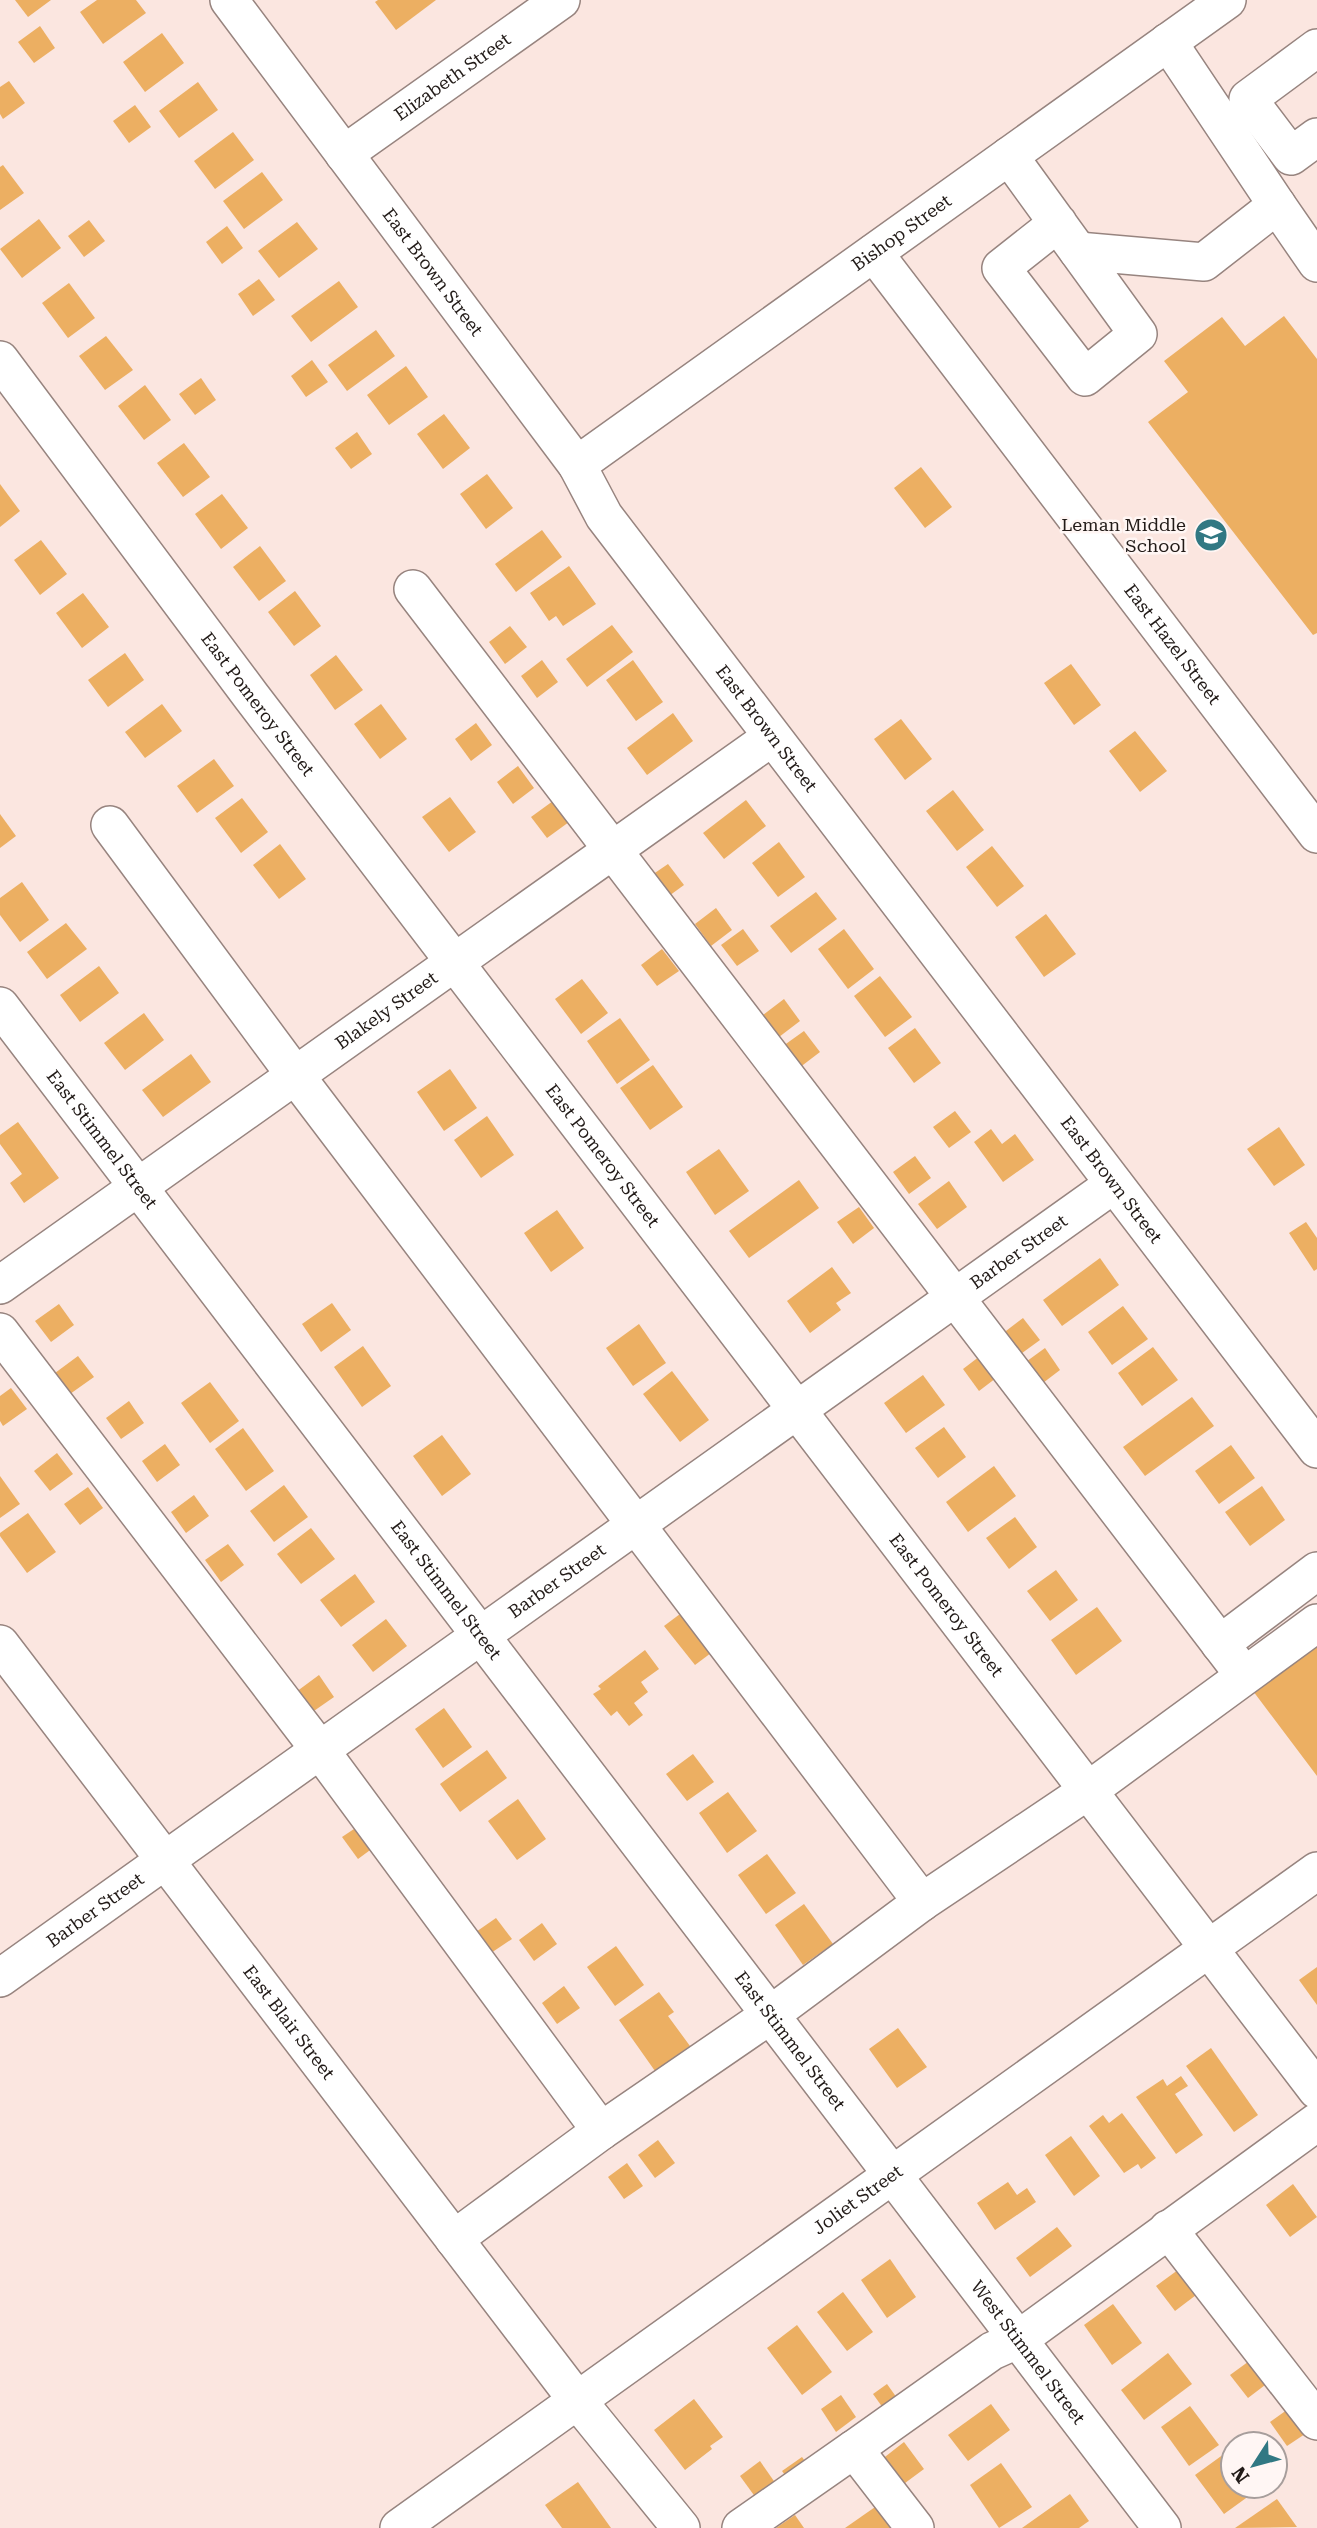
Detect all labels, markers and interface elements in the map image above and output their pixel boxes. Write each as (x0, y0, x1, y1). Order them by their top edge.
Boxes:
street label: Elizabeth Street (390, 28, 514, 125)
street label: Bishop Street (847, 190, 955, 275)
street label: East Brown Street (379, 204, 488, 340)
place label: Leman Middle School (1061, 514, 1186, 556)
school or university icon: Leman Middle School (1192, 516, 1230, 554)
street label: East Hazel Street (1120, 580, 1225, 709)
street label: East Pomeroy Street (197, 628, 319, 780)
street label: East Brown Street (712, 661, 822, 796)
street label: Blakely Street (331, 967, 442, 1054)
street label: East Stimmel Street (43, 1066, 162, 1213)
street label: East Pomeroy Street (541, 1080, 664, 1231)
street label: East Brown Street (1057, 1112, 1167, 1247)
street label: Barber Street (966, 1210, 1071, 1293)
street label: East Stimmel Street (387, 1516, 506, 1664)
street label: East Pomeroy Street (885, 1529, 1008, 1681)
street label: Barber Street (504, 1539, 610, 1622)
street label: Barber Street (42, 1868, 148, 1951)
street label: East Blair Street (239, 1961, 340, 2084)
street label: East Stimmel Street (731, 1967, 850, 2114)
street label: Joliet Street (809, 2160, 906, 2238)
street label: West Stimmel Street (967, 2276, 1090, 2428)
north arrow (1219, 2430, 1289, 2500)
text: N (1227, 2462, 1254, 2487)

